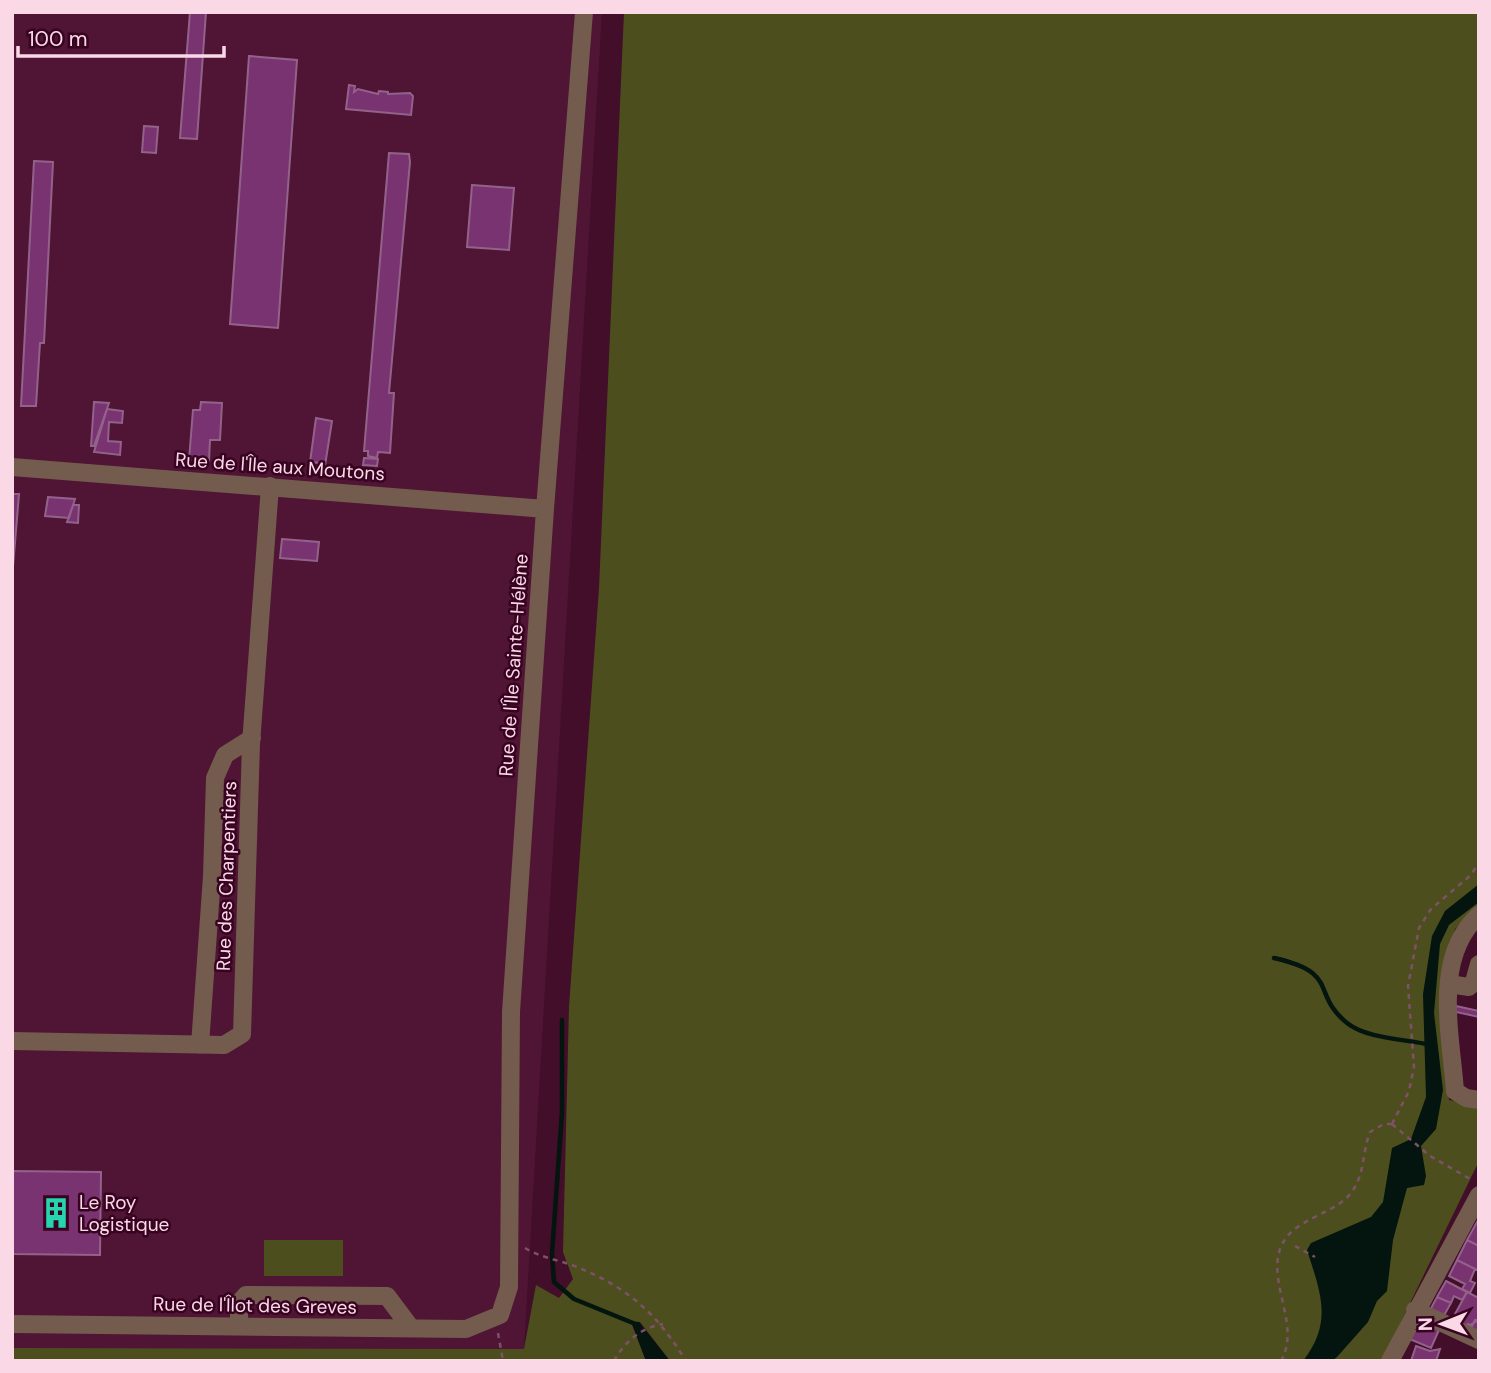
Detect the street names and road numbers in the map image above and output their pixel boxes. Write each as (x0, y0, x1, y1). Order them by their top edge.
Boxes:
street label: Rue de l'Île aux Moutons (174, 447, 386, 486)
street label: Rue de l'Île Sainte-Hélène (493, 553, 534, 777)
street label: Rue des Charpentiers (211, 781, 242, 971)
street label: Rue de l'Îlot des Greves (153, 1291, 357, 1320)

